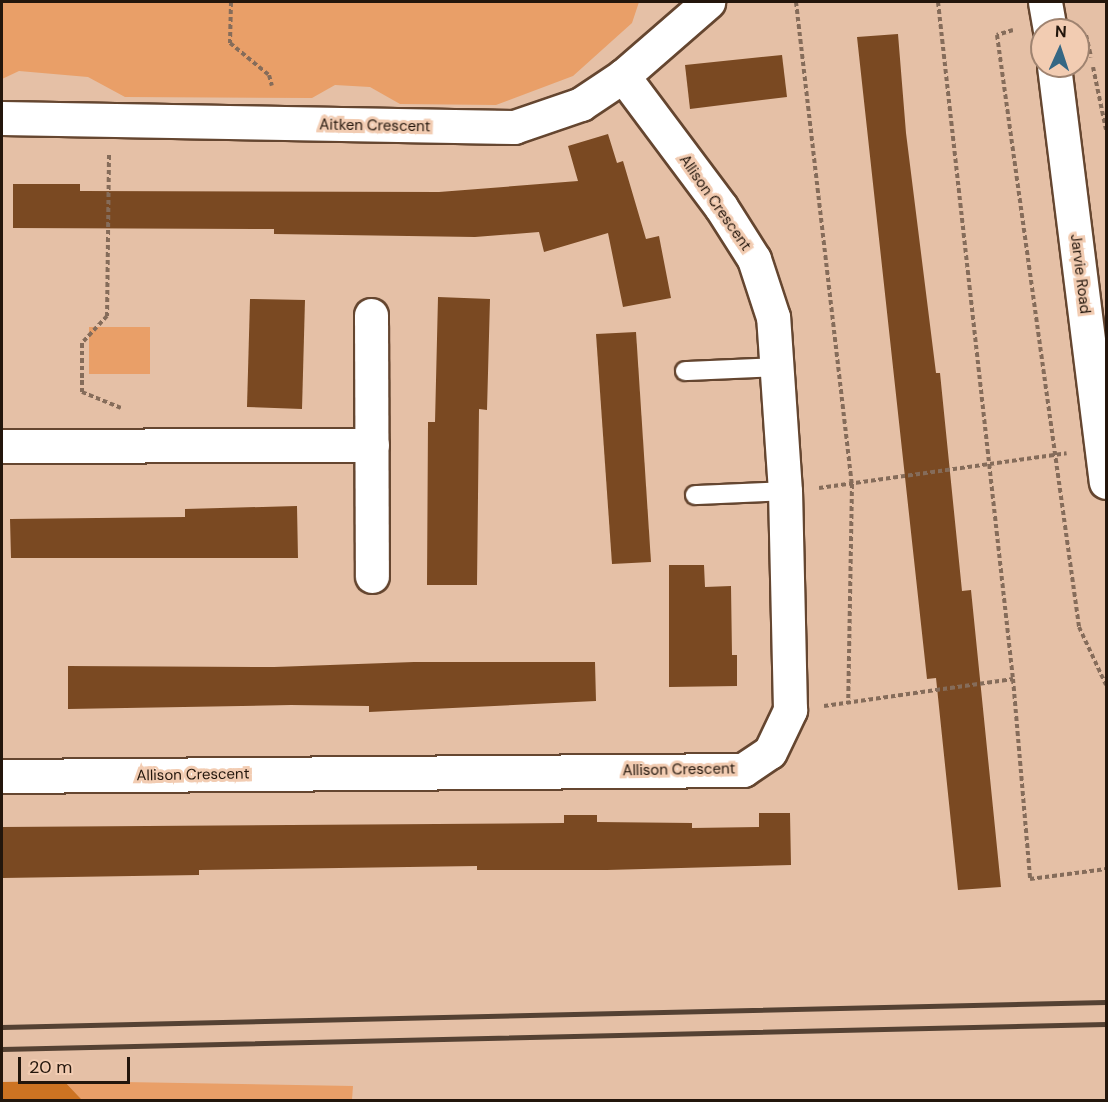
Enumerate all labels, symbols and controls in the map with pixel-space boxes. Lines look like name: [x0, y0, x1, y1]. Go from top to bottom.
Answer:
north arrow: [1030, 18, 1090, 78]
text: N: [1054, 21, 1067, 42]
street label: Aitken Crescent: [319, 116, 431, 136]
street label: Allison Crescent: [675, 152, 755, 254]
street label: Jarvie Road: [1066, 233, 1094, 315]
street label: Allison Crescent: [622, 760, 736, 780]
street label: Allison Crescent: [136, 765, 250, 785]
scale bar: [21, 1045, 134, 1083]
text: 20 m: [29, 1055, 72, 1079]

